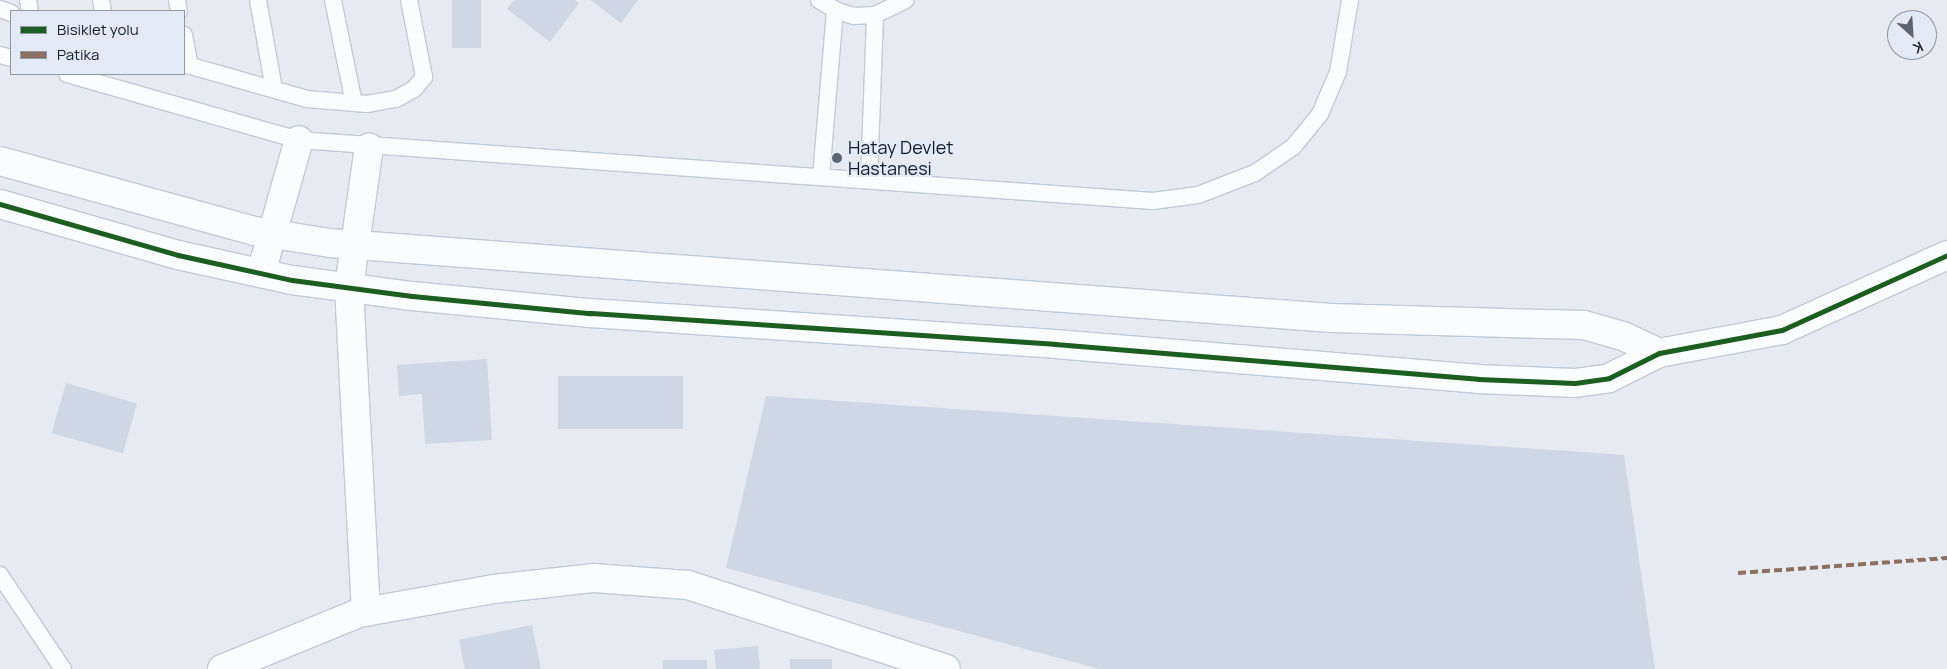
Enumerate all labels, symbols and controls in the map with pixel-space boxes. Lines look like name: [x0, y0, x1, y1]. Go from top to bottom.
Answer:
legend: [10, 10, 185, 75]
north arrow: [1887, 10, 1937, 60]
text: Bisiklet yolu: [57, 19, 139, 40]
text: K: [1910, 38, 1927, 59]
text: Patika: [57, 44, 99, 65]
place label: Hatay Devlet Hastanesi: [848, 137, 953, 180]
marker: Hatay Devlet Hastanesi: [830, 151, 844, 165]

